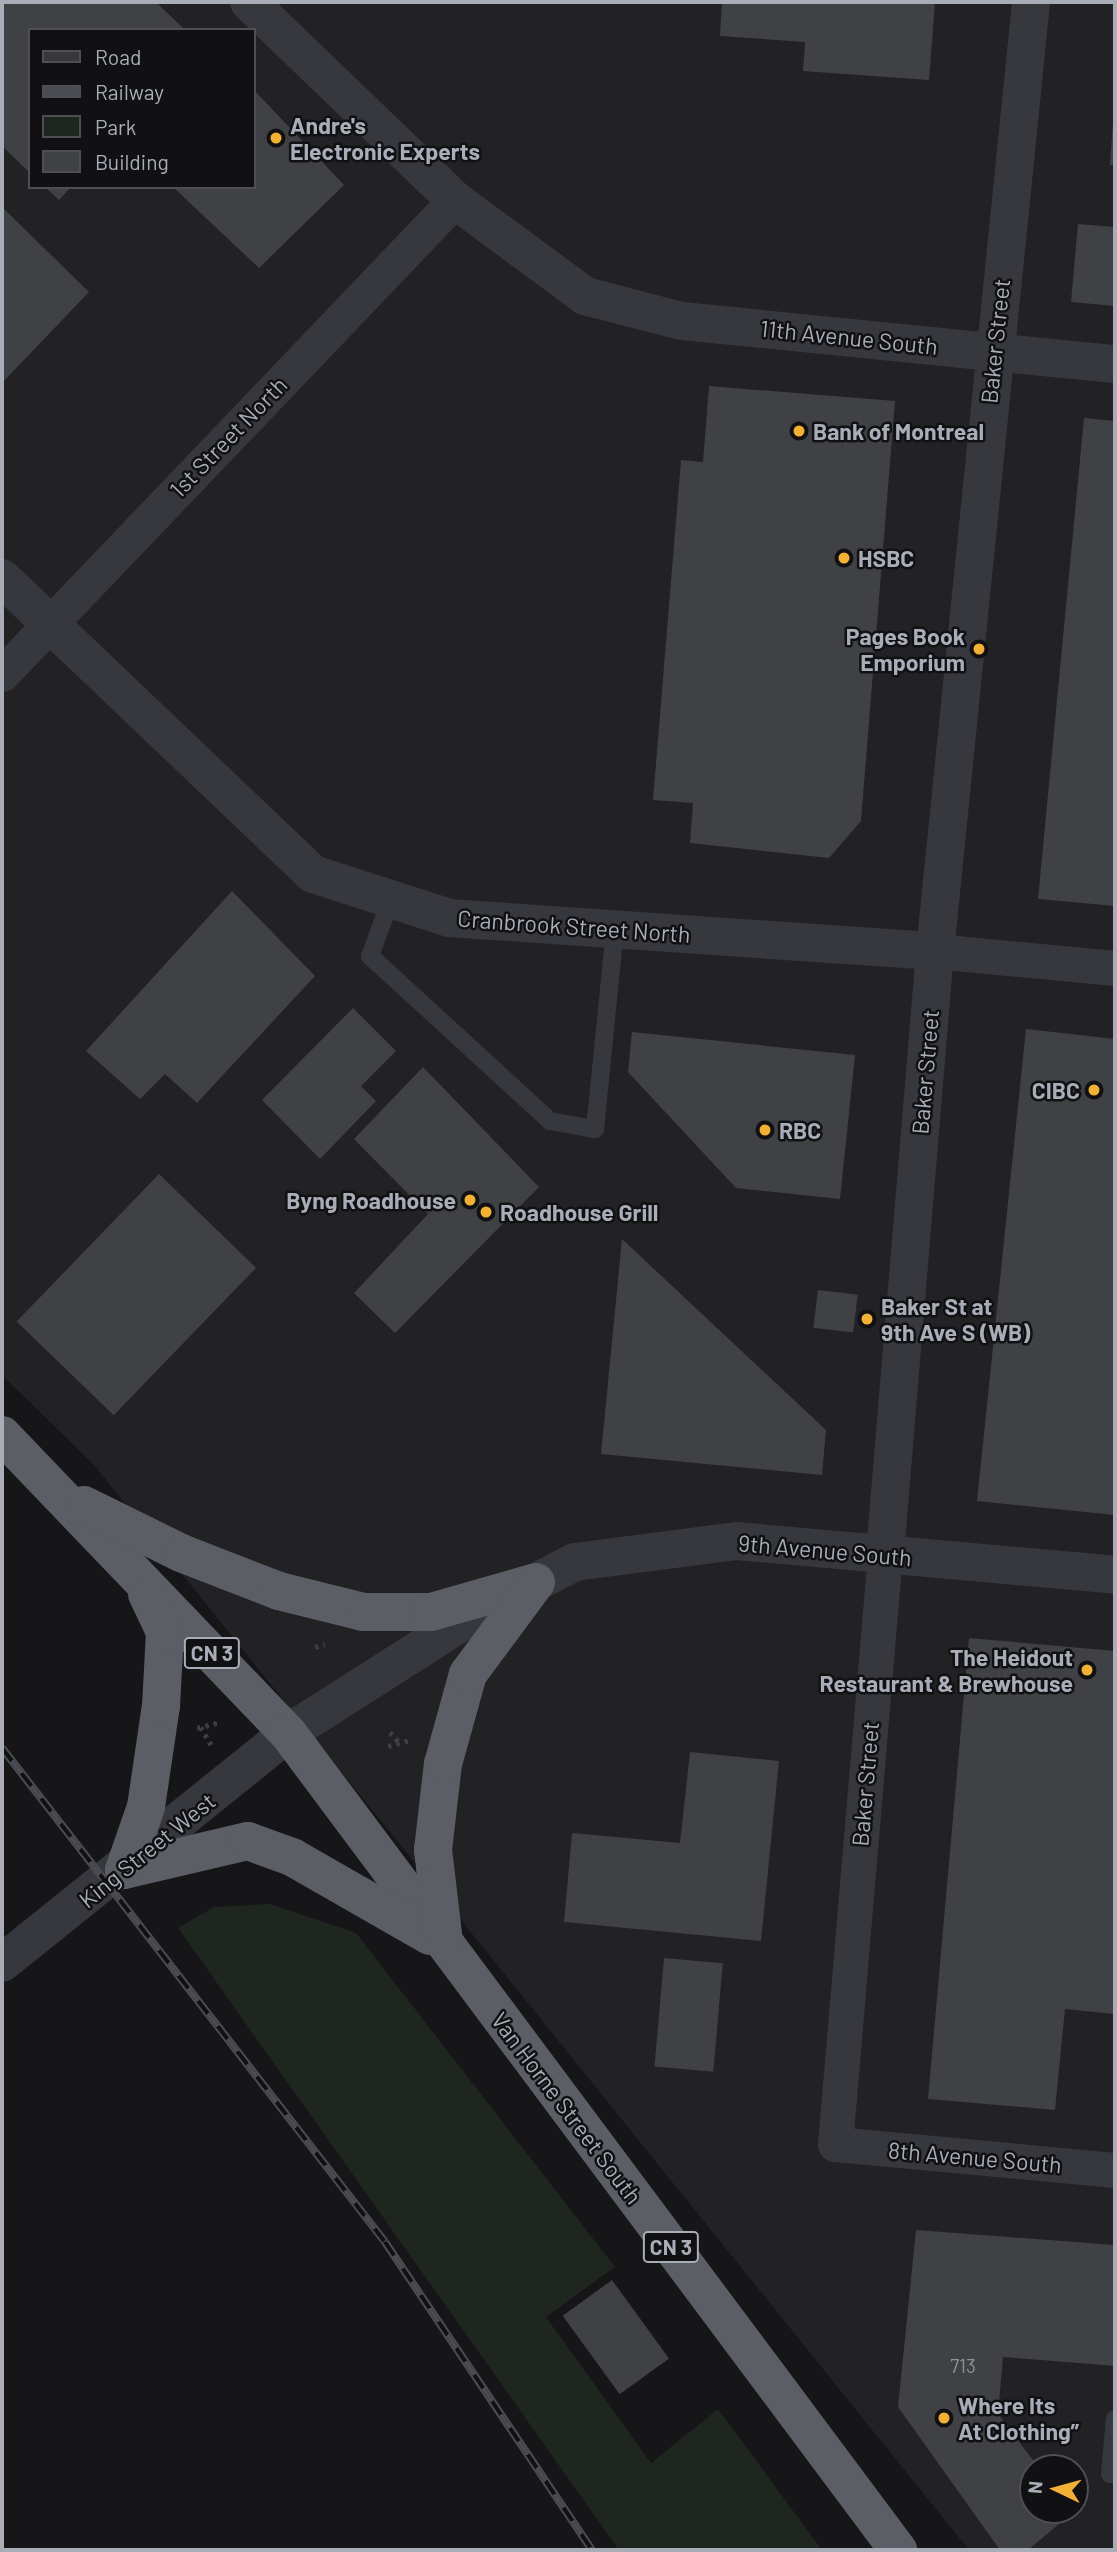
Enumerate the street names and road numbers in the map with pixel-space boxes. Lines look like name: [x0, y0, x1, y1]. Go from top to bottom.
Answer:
street label: Baker Street: [975, 277, 1015, 405]
street label: 11th Avenue South: [759, 314, 939, 360]
street label: 1st Street North: [164, 371, 292, 503]
street label: Cranbrook Street North: [457, 904, 691, 948]
street label: Baker Street: [906, 1008, 944, 1136]
street label: 9th Avenue South: [737, 1529, 913, 1571]
road number: CN 3: [182, 1636, 242, 1670]
street label: Baker Street: [846, 1720, 884, 1848]
street label: King Street West: [73, 1787, 221, 1913]
street label: Van Horne Street South: [486, 2007, 648, 2209]
street label: 8th Avenue South: [887, 2136, 1063, 2178]
road number: CN 3: [641, 2230, 701, 2264]

